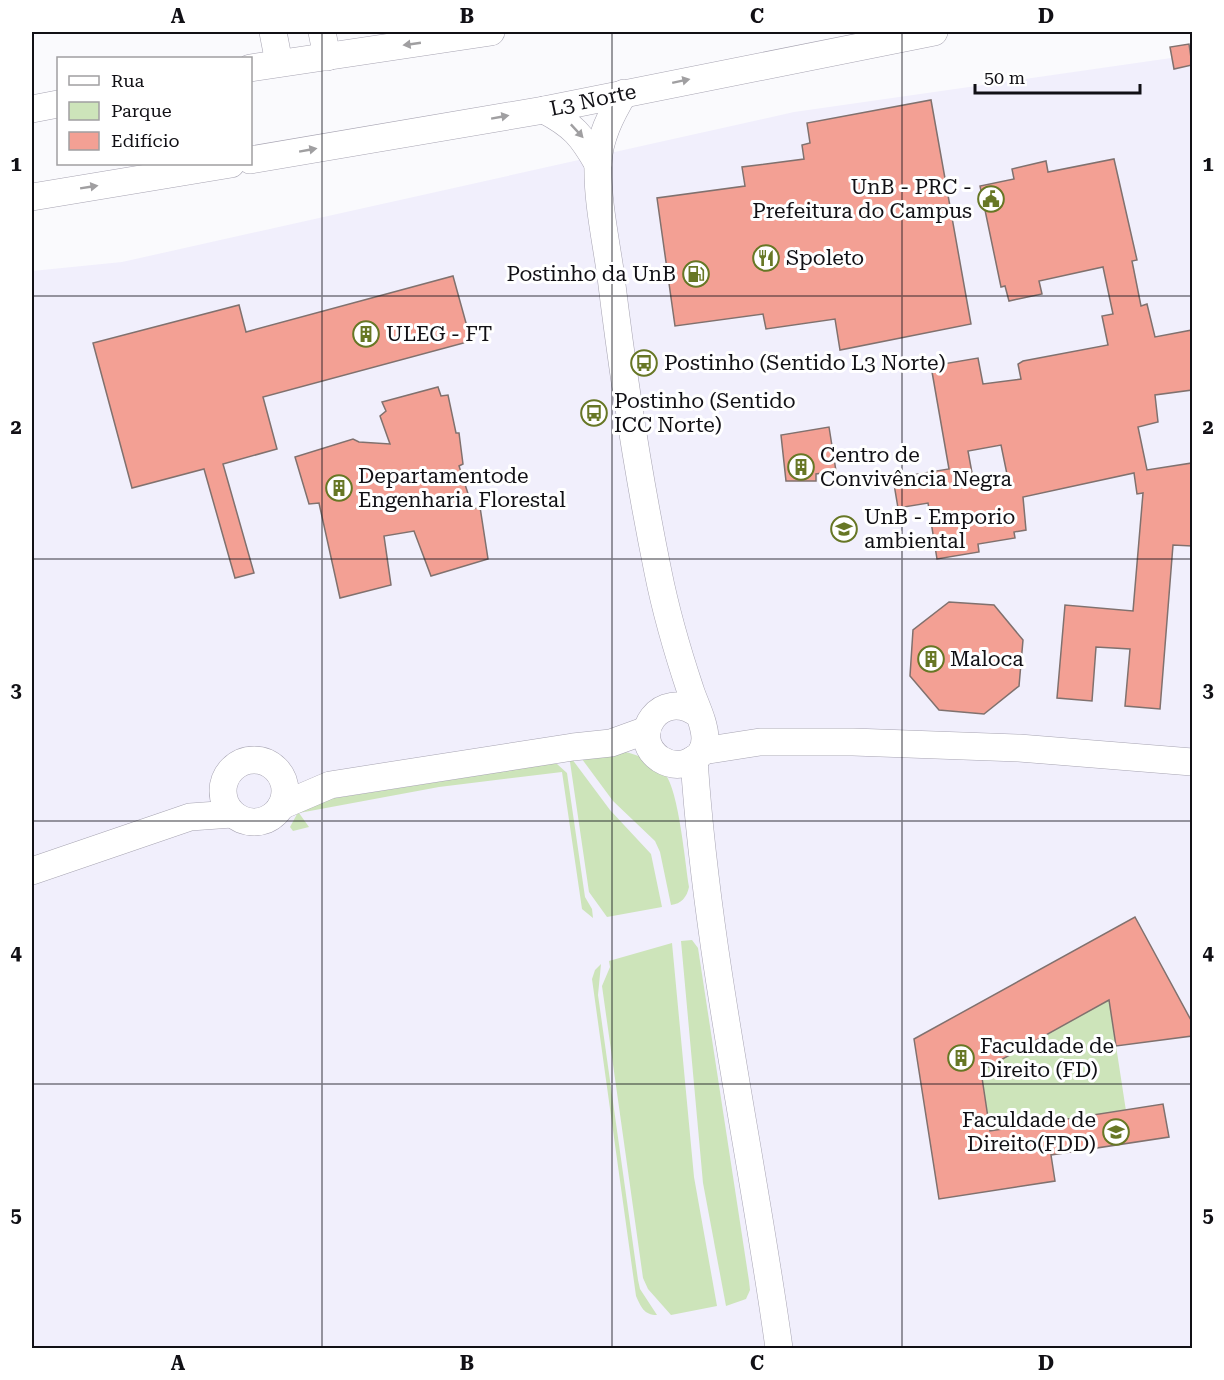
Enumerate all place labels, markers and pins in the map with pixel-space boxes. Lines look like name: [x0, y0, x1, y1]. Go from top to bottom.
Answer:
place label: UnB - PRC - Prefeitura do Campus: [752, 175, 972, 223]
public building icon: UnB - PRC - Prefeitura do Campus: [976, 184, 1006, 214]
restaurant icon: Spoleto: [751, 243, 781, 273]
place label: Spoleto: [786, 246, 864, 270]
fuel station icon: Postinho da UnB: [681, 259, 711, 289]
place label: Postinho da UnB: [506, 262, 676, 286]
building icon: ULEG - FT: [351, 319, 381, 349]
place label: ULEG - FT: [386, 322, 492, 346]
bus stop icon: Postinho (Sentido L3 Norte): [629, 348, 659, 378]
place label: Postinho (Sentido L3 Norte): [664, 351, 946, 375]
place label: Postinho (Sentido ICC Norte): [614, 389, 796, 437]
bus stop icon: Postinho (Sentido ICC Norte): [579, 398, 609, 428]
place label: Centro de Convivência Negra: [820, 443, 1013, 491]
building icon: Centro de Convivência Negra: [786, 452, 816, 482]
place label: Departamentode Engenharia Florestal: [358, 464, 566, 512]
building icon: Departamentode Engenharia Florestal: [324, 473, 354, 503]
place label: UnB - Emporio ambiental: [864, 505, 1015, 553]
school or university icon: UnB - Emporio ambiental: [829, 514, 859, 544]
building icon: Maloca: [916, 644, 946, 674]
place label: Maloca: [950, 647, 1024, 671]
place label: Faculdade de Direito (FD): [980, 1034, 1114, 1082]
building icon: Faculdade de Direito (FD): [946, 1043, 976, 1073]
place label: Faculdade de Direito(FDD): [962, 1108, 1096, 1156]
school or university icon: Faculdade de Direito(FDD): [1101, 1117, 1131, 1147]

